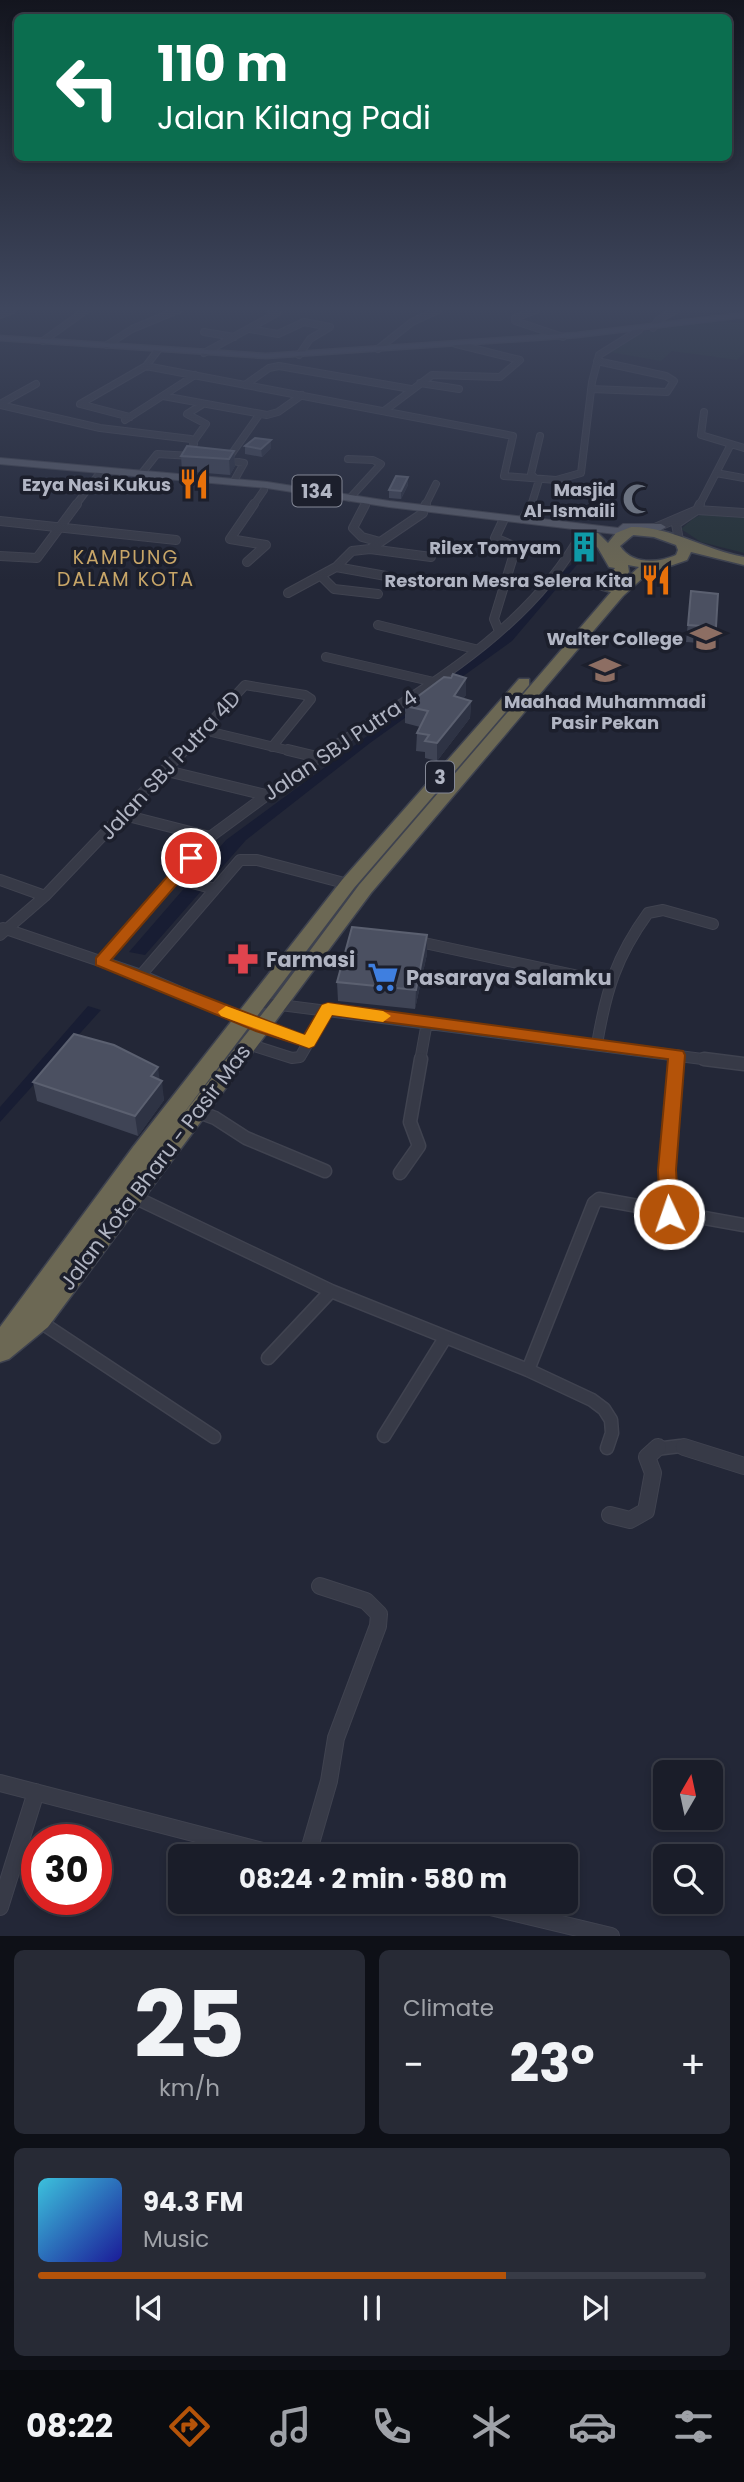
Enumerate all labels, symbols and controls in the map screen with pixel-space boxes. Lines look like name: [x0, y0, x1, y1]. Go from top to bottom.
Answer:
text: 110 m: [157, 30, 288, 98]
icon: left: [42, 42, 133, 133]
text: Jalan Kilang Padi: [157, 95, 431, 140]
restaurant icon: Ezya Nasi Kukus: [177, 467, 211, 501]
place label: Ezya Nasi Kukus: [22, 472, 171, 497]
road number: 134: [292, 476, 342, 506]
place label: Masjid Al-Ismaili: [523, 477, 615, 523]
mosque icon: Masjid Al-Ismaili: [621, 482, 655, 516]
building icon: Rilex Tomyam: [567, 530, 601, 564]
place label: Rilex Tomyam: [429, 535, 561, 560]
district label: KAMPUNG DALAM KOTA: [57, 544, 195, 593]
restaurant icon: Restoran Mesra Selera Kita: [639, 563, 673, 597]
place label: Restoran Mesra Selera Kita: [384, 568, 633, 593]
school or university icon: Walter College: [689, 621, 723, 655]
place label: Walter College: [546, 626, 683, 651]
school or university icon: Maahad Muhammadi Pasir Pekan: [588, 653, 622, 687]
street label: Jalan SBJ Putra 4: [257, 683, 423, 807]
street label: Jalan SBJ Putra 4D: [93, 684, 247, 846]
place label: Maahad Muhammadi Pasir Pekan: [504, 689, 706, 735]
road number: 3: [426, 762, 454, 792]
pin: [161, 828, 221, 888]
icon: arrive: [172, 839, 210, 877]
pharmacy icon: Farmasi: [226, 942, 260, 976]
place label: Farmasi: [266, 945, 355, 974]
supermarket icon: Pasaraya Salamku: [366, 960, 400, 994]
place label: Pasaraya Salamku: [406, 963, 612, 992]
street label: Jalan Kota Bharu - Pasir Mas: [53, 1038, 257, 1296]
position arrow: [632, 1177, 706, 1251]
north arrow: [653, 1760, 723, 1830]
map controls: [653, 1760, 723, 1914]
speed limit sign: 30: [21, 1824, 112, 1915]
button: search: [653, 1844, 723, 1914]
text: 08:24 · 2 min · 580 m: [239, 1861, 507, 1897]
text: 25: [134, 1961, 245, 2089]
text: Climate: [403, 1992, 494, 2024]
text: 23°: [509, 2027, 595, 2100]
text: −: [403, 2038, 424, 2091]
text: +: [680, 2038, 706, 2091]
text: km/h: [159, 2072, 220, 2104]
text: 94.3 FM: [143, 2184, 243, 2220]
text: Music: [143, 2223, 209, 2255]
icon: previous: [130, 2289, 168, 2327]
icon: pause: [353, 2289, 391, 2327]
icon: next: [576, 2289, 614, 2327]
icon: directions: [165, 2402, 214, 2451]
icon: music: [266, 2402, 315, 2451]
icon: phone: [367, 2402, 416, 2451]
icon: climate: [467, 2402, 516, 2451]
icon: car: [568, 2402, 617, 2451]
icon: filters: [669, 2402, 718, 2451]
text: 08:22: [26, 2403, 113, 2448]

